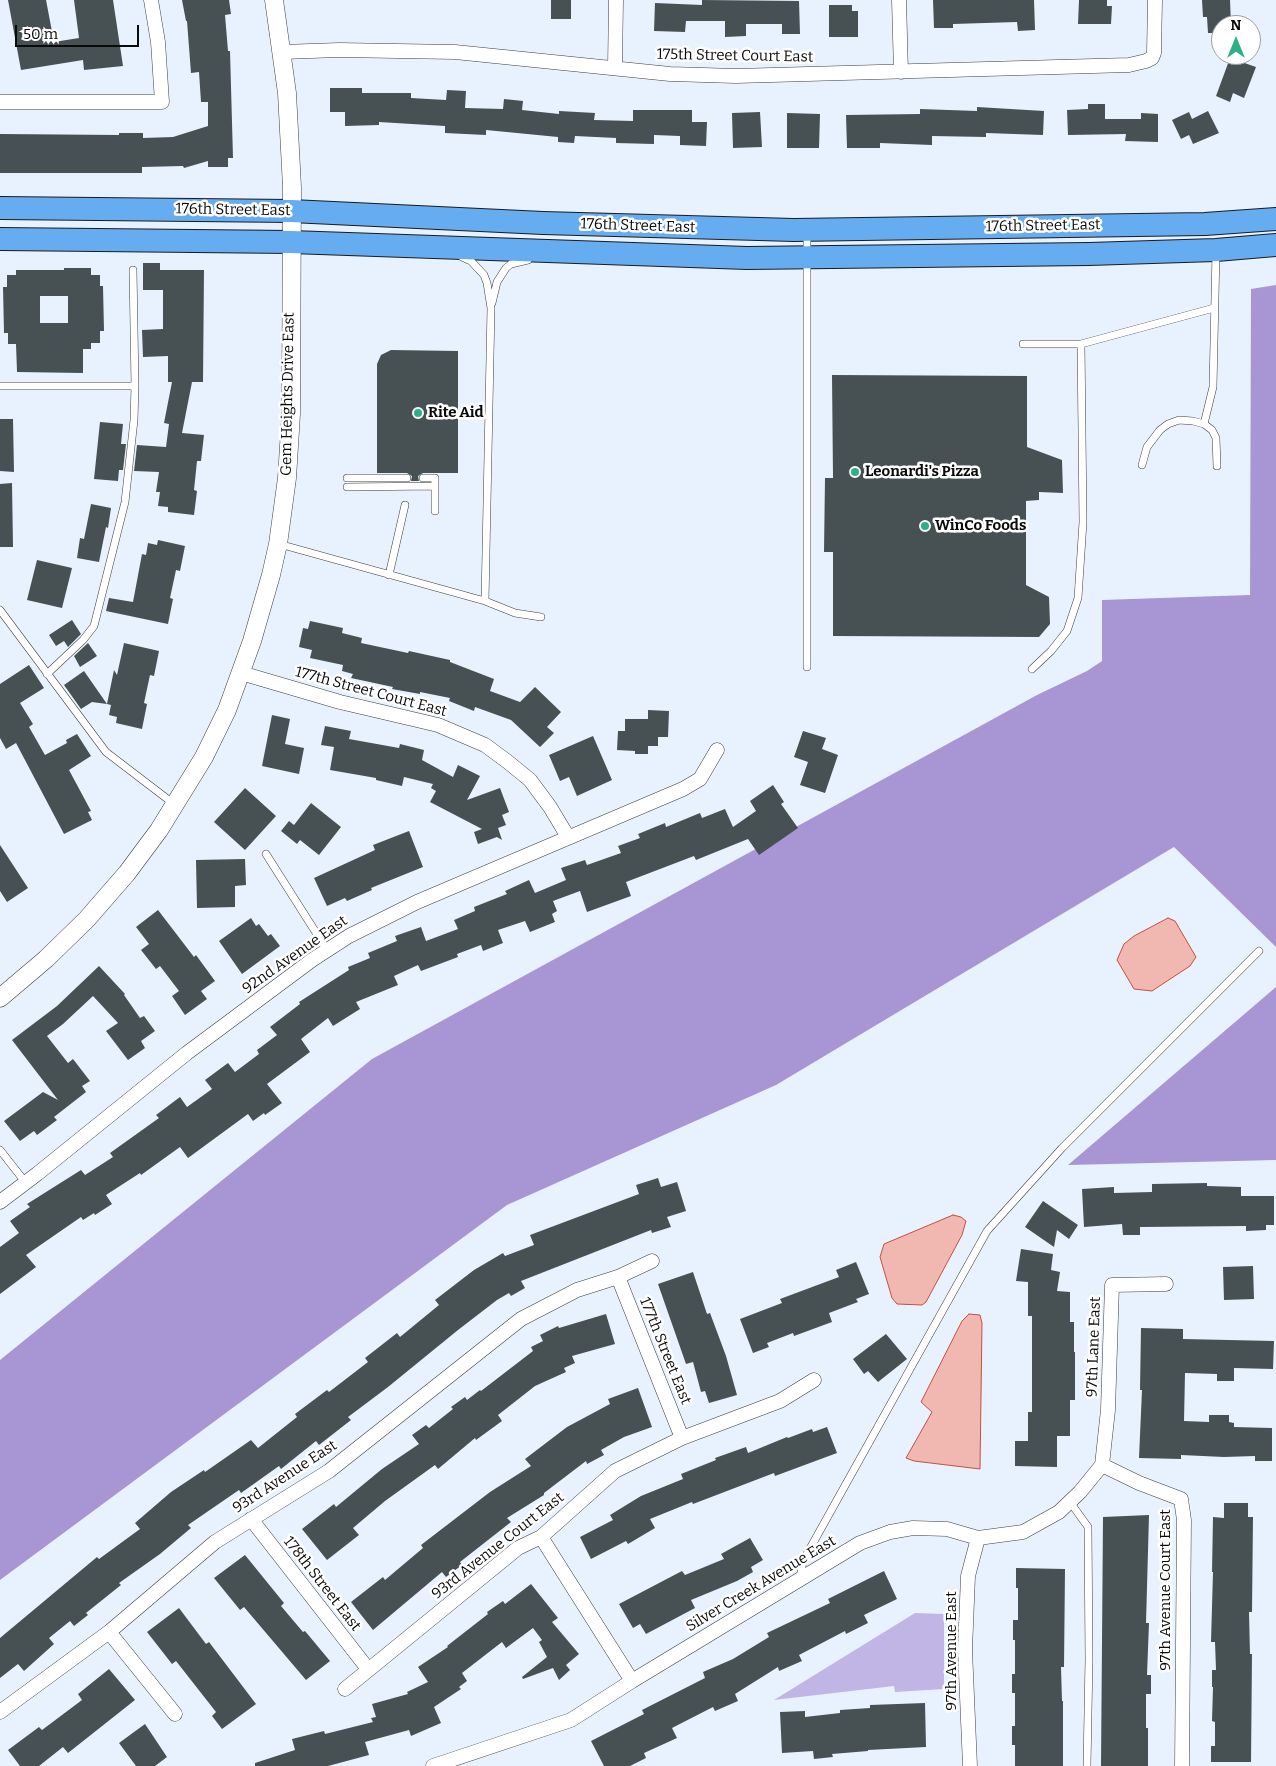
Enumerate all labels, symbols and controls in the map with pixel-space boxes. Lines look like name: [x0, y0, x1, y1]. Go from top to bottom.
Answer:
scale bar: [18, 15, 141, 47]
north arrow: [1211, 15, 1261, 65]
text: N: [1231, 17, 1241, 34]
text: 50 m: [23, 25, 58, 43]
street label: 175th Street Court East: [657, 46, 813, 66]
street label: 176th Street East: [175, 200, 291, 220]
street label: 176th Street East: [580, 215, 696, 237]
street label: 176th Street East: [985, 216, 1101, 236]
street label: Gem Heights Drive East: [278, 312, 298, 476]
place label: Rite Aid: [428, 404, 484, 422]
marker: Rite Aid: [412, 407, 424, 419]
place label: Leonardi's Pizza: [865, 463, 979, 481]
marker: Leonardi's Pizza: [849, 466, 861, 478]
place label: WinCo Foods: [935, 517, 1026, 535]
marker: WinCo Foods: [919, 520, 931, 532]
street label: 177th Street Court East: [293, 663, 449, 721]
street label: 92nd Avenue East: [239, 912, 351, 998]
street label: 177th Street East: [635, 1295, 695, 1407]
street label: 97th Lane East: [1083, 1296, 1105, 1398]
street label: 93rd Avenue East: [230, 1437, 340, 1517]
street label: 93rd Avenue Court East: [428, 1489, 568, 1603]
street label: 97th Avenue Court East: [1157, 1509, 1175, 1671]
street label: Silver Creek Avenue East: [683, 1532, 839, 1636]
street label: 178th Street East: [280, 1533, 364, 1635]
street label: 97th Avenue East: [943, 1591, 961, 1711]

